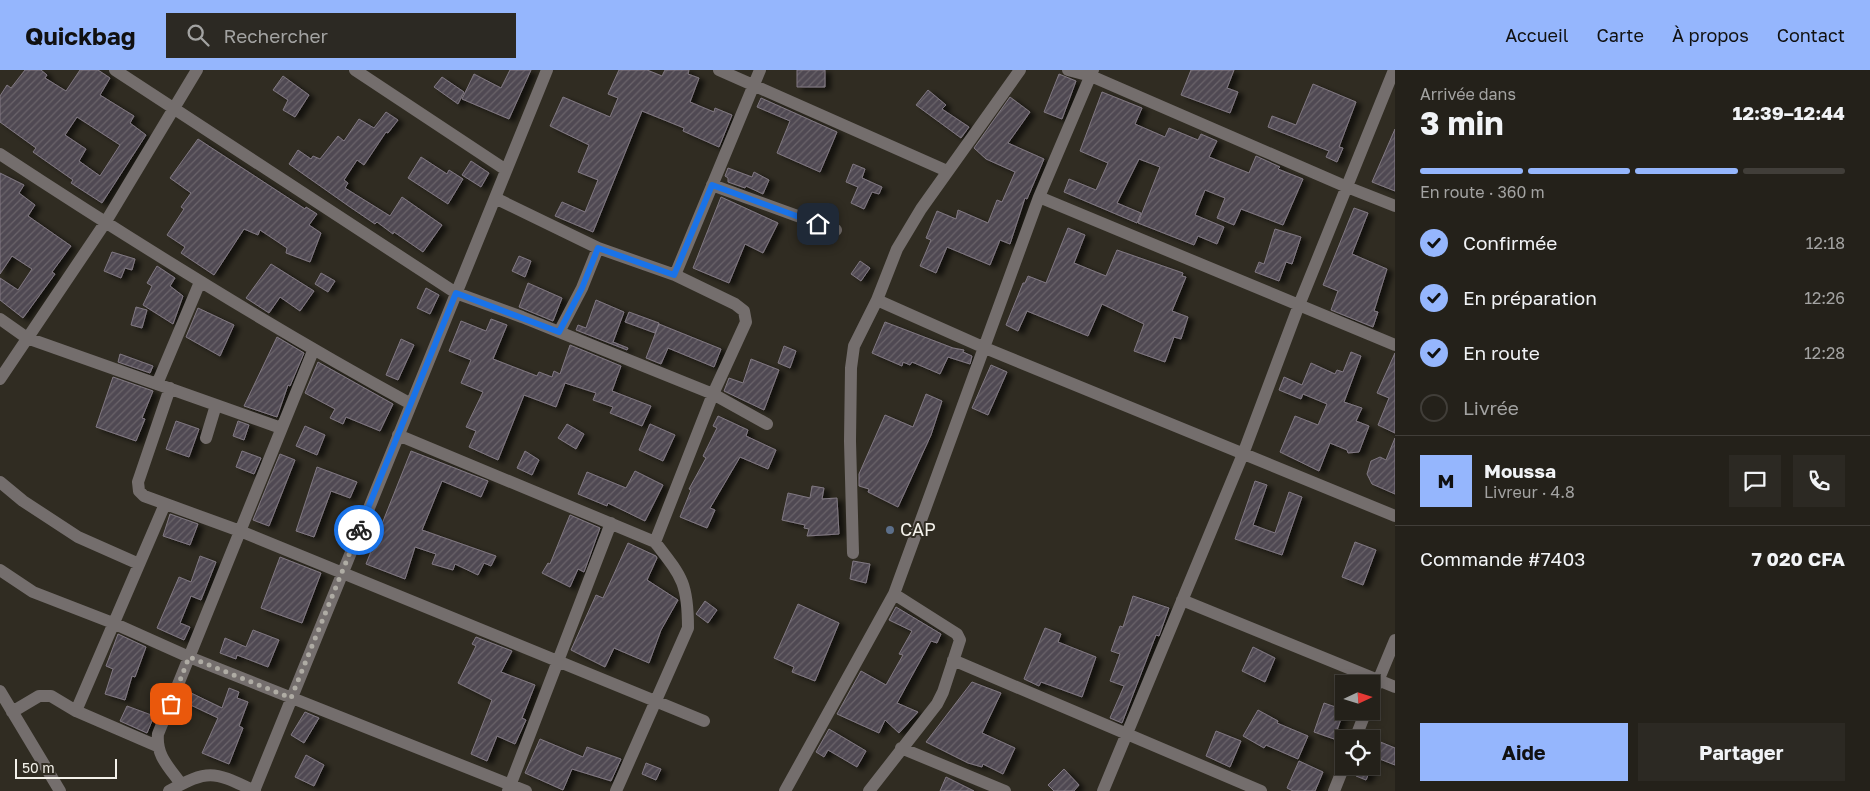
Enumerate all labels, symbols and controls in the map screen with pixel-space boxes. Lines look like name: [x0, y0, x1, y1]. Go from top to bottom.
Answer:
search box: [166, 13, 516, 58]
text: Quickbag: [25, 21, 136, 50]
icon: search: [184, 21, 212, 49]
text: Rechercher: [224, 24, 328, 47]
text: Accueil: [1505, 24, 1569, 46]
text: Carte: [1597, 24, 1644, 46]
text: À propos: [1672, 24, 1749, 46]
text: Contact: [1777, 24, 1845, 46]
text: Arrivée dans: [1420, 84, 1516, 104]
text: 12:39–12:44: [1733, 101, 1845, 124]
text: 3 min: [1420, 104, 1504, 142]
text: En route · 360 m: [1420, 182, 1545, 202]
pin: [797, 203, 839, 245]
icon: home: [804, 210, 832, 238]
icon: check: [1420, 229, 1448, 257]
text: Confirmée: [1463, 231, 1557, 254]
text: 12:18: [1806, 233, 1845, 253]
icon: check: [1420, 284, 1448, 312]
text: En préparation: [1463, 286, 1597, 309]
text: 12:26: [1804, 288, 1845, 308]
icon: check: [1420, 339, 1448, 367]
text: En route: [1463, 341, 1540, 364]
text: 12:28: [1804, 343, 1845, 363]
text: Livrée: [1463, 396, 1519, 419]
button: chat: [1729, 455, 1781, 507]
button: phone: [1793, 455, 1845, 507]
text: Moussa: [1484, 459, 1556, 482]
text: M: [1438, 469, 1454, 492]
text: Livreur · 4.8: [1484, 482, 1575, 502]
courier: [334, 505, 384, 555]
icon: bike: [345, 516, 373, 544]
place label: CAP: [900, 518, 936, 540]
marker: CAP: [884, 524, 896, 536]
text: Commande #7403: [1420, 547, 1585, 570]
text: 7 020 CFA: [1752, 547, 1845, 570]
north arrow: [1335, 675, 1380, 720]
map controls: [1335, 675, 1380, 775]
pin: [150, 683, 192, 725]
icon: bag: [157, 690, 185, 718]
button: Aide: [1420, 723, 1628, 781]
button: Partager: [1638, 723, 1845, 781]
button: locate: [1335, 730, 1380, 775]
scale bar: [15, 756, 118, 779]
text: 50 m: [22, 759, 55, 776]

